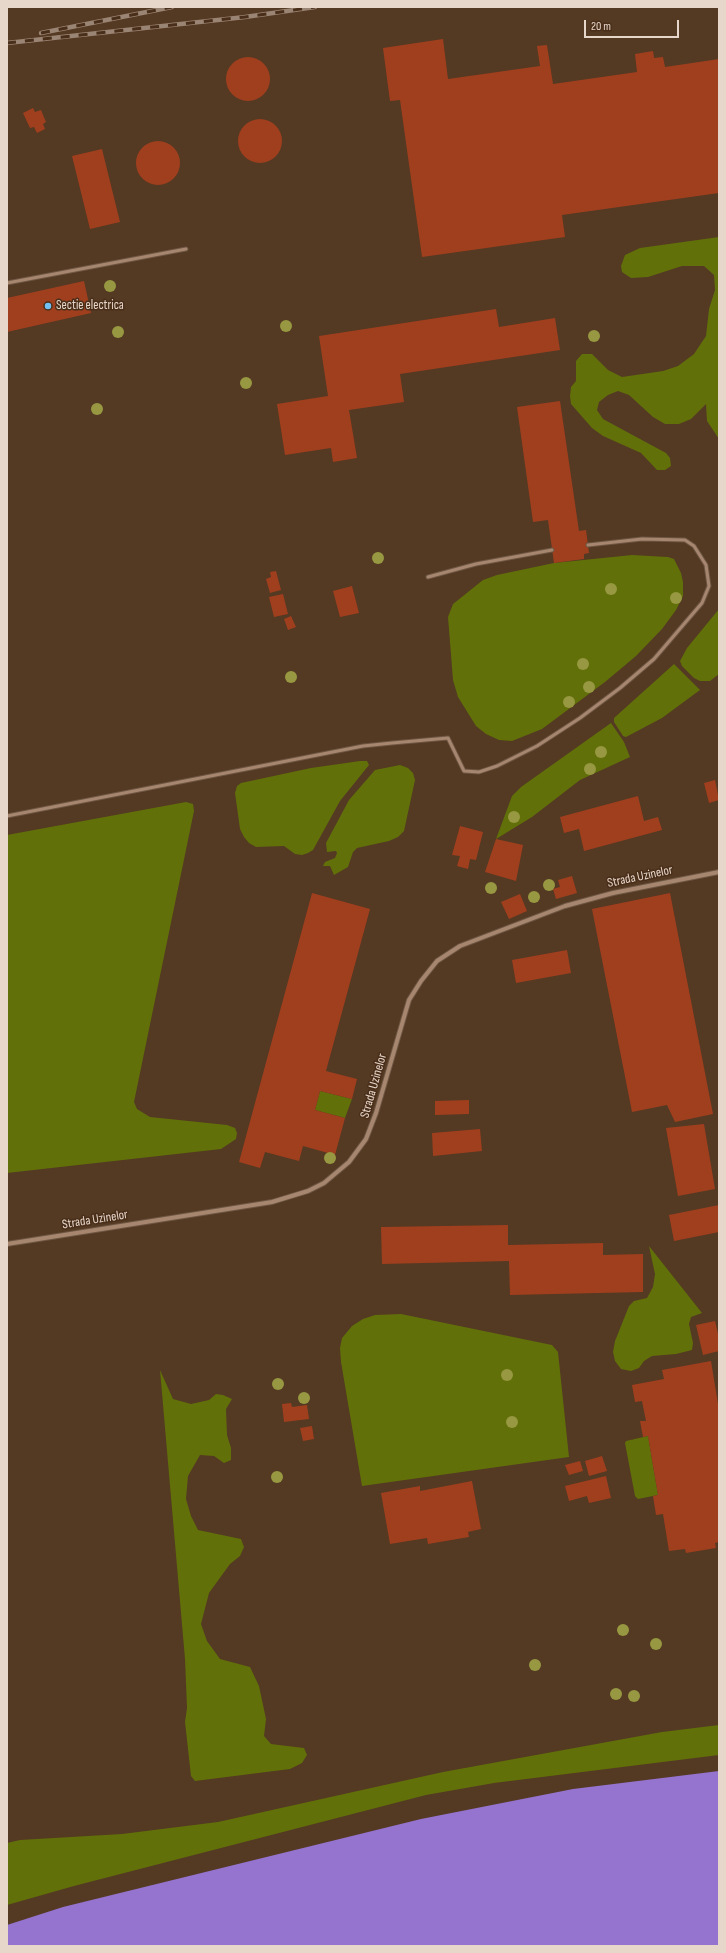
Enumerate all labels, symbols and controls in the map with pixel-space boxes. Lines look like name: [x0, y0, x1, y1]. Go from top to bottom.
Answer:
scale bar: [586, 12, 681, 38]
text: 20 m: [591, 19, 611, 34]
place label: Sectie electrica: [56, 298, 124, 314]
marker: Sectie electrica: [43, 301, 53, 311]
street label: Strada Uzinelor: [606, 862, 674, 892]
street label: Strada Uzinelor: [357, 1052, 391, 1120]
street label: Strada Uzinelor: [61, 1207, 129, 1233]

